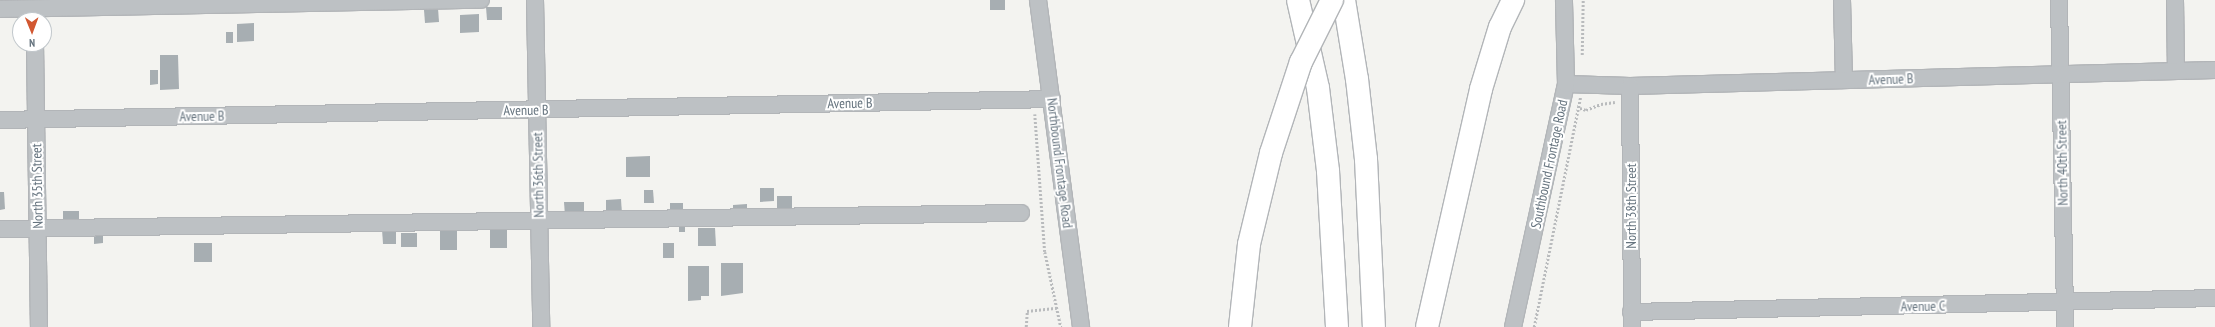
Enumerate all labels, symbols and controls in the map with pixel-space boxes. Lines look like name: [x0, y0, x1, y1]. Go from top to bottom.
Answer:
north arrow: [12, 12, 52, 52]
text: N: [29, 36, 35, 50]
street label: Avenue B: [1868, 70, 1914, 88]
street label: Avenue B: [827, 94, 873, 112]
street label: Northbound Frontage Road: [1044, 97, 1076, 229]
street label: Southbound Frontage Road: [1527, 98, 1571, 230]
street label: Avenue B: [503, 101, 549, 119]
street label: Avenue B: [179, 107, 225, 125]
street label: North 40th Street: [2053, 120, 2071, 206]
street label: North 36th Street: [529, 132, 547, 218]
street label: North 35th Street: [28, 143, 46, 229]
street label: North 38th Street: [1623, 163, 1639, 249]
street label: Avenue C: [1900, 297, 1946, 315]

